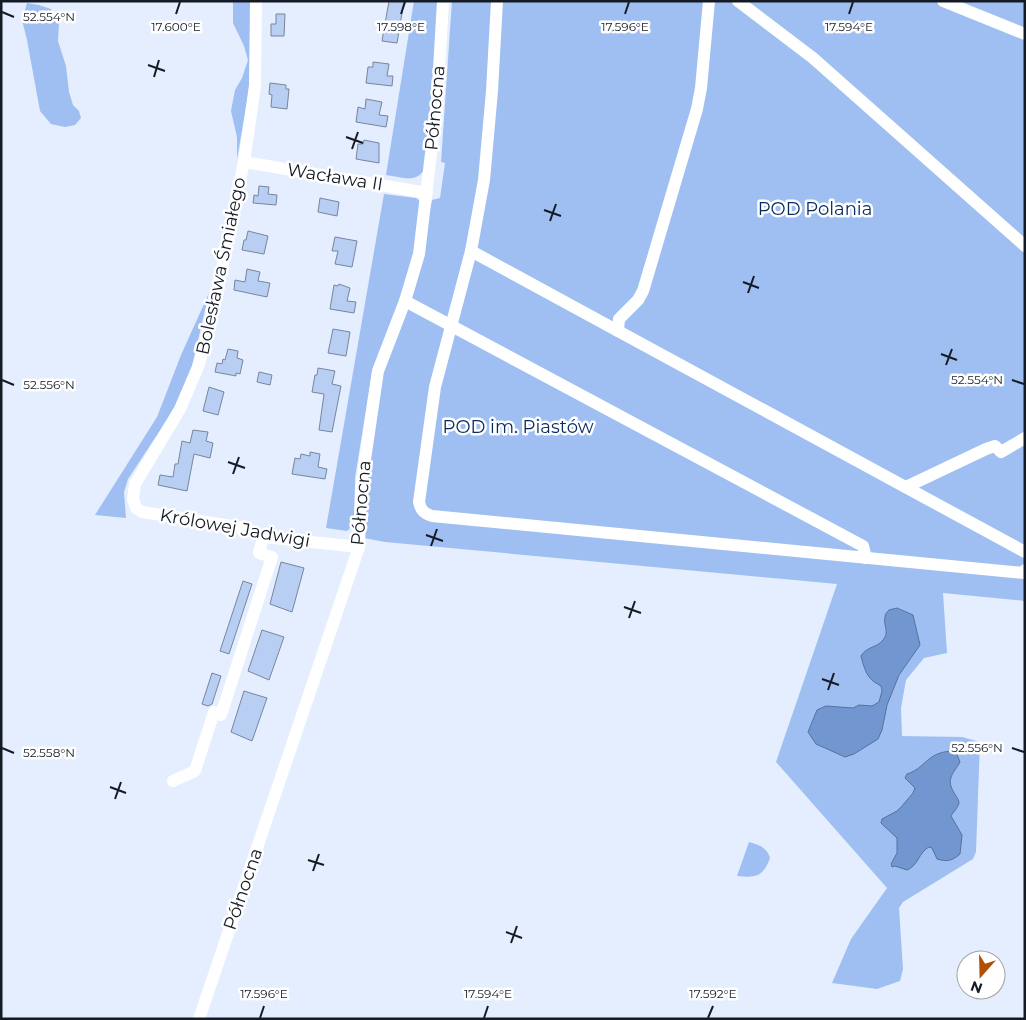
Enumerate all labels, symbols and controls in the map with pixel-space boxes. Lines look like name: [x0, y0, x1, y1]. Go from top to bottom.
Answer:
text: 52.554°N: [23, 9, 75, 24]
text: 17.600°E: [151, 19, 201, 34]
text: 17.598°E: [377, 19, 425, 34]
text: 17.596°E: [601, 19, 649, 34]
text: 17.594°E: [825, 19, 873, 34]
street label: Północna: [420, 65, 450, 151]
street label: Wacława II: [285, 159, 385, 195]
street label: Bolesława Śmiałego: [191, 175, 251, 357]
park label: POD Polania: [758, 198, 872, 220]
text: 52.554°N: [951, 372, 1003, 387]
text: 52.556°N: [23, 377, 75, 392]
park label: POD im. Piastów: [442, 416, 594, 438]
street label: Północna: [346, 460, 376, 546]
street label: Królowej Jadwigi: [158, 504, 312, 552]
text: 52.556°N: [951, 740, 1003, 755]
text: 52.558°N: [23, 745, 75, 760]
street label: Północna: [219, 845, 267, 933]
north arrow: [956, 950, 1006, 1000]
text: N: [968, 977, 985, 998]
text: 17.596°E: [240, 986, 288, 1001]
text: 17.594°E: [464, 986, 512, 1001]
text: 17.592°E: [689, 986, 737, 1001]

